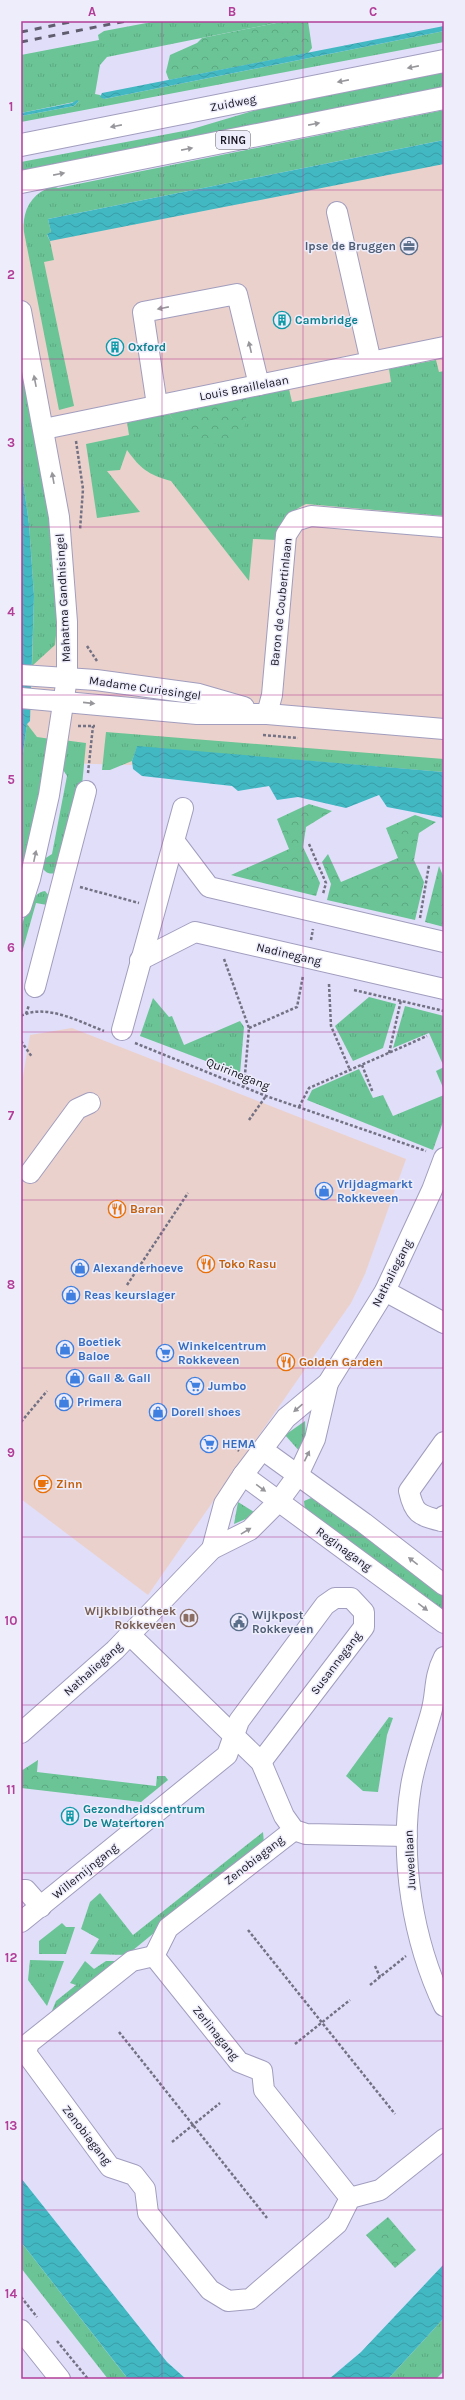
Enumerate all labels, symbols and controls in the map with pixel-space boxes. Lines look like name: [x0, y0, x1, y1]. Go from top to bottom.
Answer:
text: A: [88, 4, 96, 19]
text: B: [228, 4, 236, 19]
text: C: [369, 4, 377, 19]
one-way arrow: [407, 64, 419, 70]
one-way arrow: [337, 78, 349, 84]
street label: Zuidweg: [209, 92, 257, 114]
text: 1: [9, 99, 13, 114]
one-way arrow: [308, 121, 320, 127]
one-way arrow: [110, 123, 122, 129]
road number: RING: [216, 131, 250, 149]
one-way arrow: [181, 146, 193, 152]
one-way arrow: [53, 171, 65, 177]
office icon: Ipse de Bruggen: [399, 236, 419, 256]
place label: Ipse de Bruggen: [305, 239, 396, 253]
text: 2: [7, 267, 15, 282]
one-way arrow: [157, 305, 169, 311]
building icon: Cambridge: [272, 310, 292, 330]
place label: Cambridge: [295, 313, 358, 327]
building icon: Oxford: [105, 337, 125, 357]
place label: Oxford: [128, 340, 166, 354]
one-way arrow: [246, 341, 252, 353]
street label: Louis Braillelaan: [198, 372, 290, 404]
one-way arrow: [32, 375, 38, 387]
text: 3: [7, 435, 15, 450]
one-way arrow: [50, 472, 56, 484]
street label: Mahatma Gandhisingel: [53, 533, 73, 663]
street label: Baron de Coubertinlaan: [267, 537, 295, 667]
text: 4: [7, 604, 15, 619]
street label: Madame Curiesingel: [88, 673, 202, 703]
one-way arrow: [83, 700, 95, 706]
text: 5: [7, 772, 15, 787]
one-way arrow: [33, 850, 39, 862]
text: 6: [7, 940, 15, 955]
street label: Nadinegang: [255, 940, 323, 968]
street label: Quirinegang: [204, 1055, 272, 1093]
text: 7: [8, 1108, 15, 1123]
place label: Vrijdagmarkt Rokkeveen: [337, 1177, 413, 1205]
shop icon: Vrijdagmarkt Rokkeveen: [314, 1181, 334, 1201]
restaurant icon: Baran: [107, 1199, 127, 1219]
place label: Baran: [130, 1202, 164, 1216]
street label: Nathaliegang: [369, 1237, 415, 1309]
restaurant icon: Toko Rasu: [196, 1254, 216, 1274]
place label: Toko Rasu: [219, 1257, 277, 1271]
shop icon: Alexanderhoeve: [70, 1258, 90, 1278]
place label: Alexanderhoeve: [93, 1261, 183, 1275]
text: 8: [7, 1277, 15, 1292]
shop icon: Reas keurslager: [61, 1285, 81, 1305]
place label: Reas keurslager: [84, 1288, 176, 1302]
place label: Boetiek Baloe: [78, 1335, 121, 1363]
shop icon: Boetiek Baloe: [55, 1339, 75, 1359]
place label: Winkelcentrum Rokkeveen: [178, 1339, 266, 1367]
supermarket icon: Winkelcentrum Rokkeveen: [155, 1343, 175, 1363]
restaurant icon: Golden Garden: [276, 1352, 296, 1372]
place label: Golden Garden: [299, 1355, 383, 1369]
shop icon: Gall & Gall: [65, 1368, 85, 1388]
place label: Gall & Gall: [88, 1371, 151, 1385]
supermarket icon: Jumbo: [185, 1376, 205, 1396]
place label: Jumbo: [208, 1379, 247, 1393]
shop icon: Primera: [54, 1392, 74, 1412]
place label: Primera: [77, 1395, 122, 1409]
shop icon: Dorell shoes: [148, 1402, 168, 1422]
one-way arrow: [293, 1404, 304, 1413]
place label: Dorell shoes: [171, 1405, 241, 1419]
supermarket icon: HEMA: [199, 1434, 219, 1454]
place label: HEMA: [222, 1437, 256, 1451]
text: 9: [7, 1445, 15, 1460]
one-way arrow: [304, 1450, 310, 1462]
cafe icon: Zinn: [33, 1474, 53, 1494]
place label: Zinn: [56, 1477, 82, 1491]
one-way arrow: [256, 1484, 267, 1492]
street label: Reginagang: [314, 1524, 375, 1574]
one-way arrow: [240, 1527, 252, 1534]
one-way arrow: [408, 1557, 419, 1565]
one-way arrow: [418, 1603, 429, 1612]
place label: Wijkbibliotheek Rokkeveen: [85, 1604, 176, 1632]
library icon: Wijkbibliotheek Rokkeveen: [179, 1608, 199, 1628]
place label: Wijkpost Rokkeveen: [252, 1608, 314, 1636]
public building icon: Wijkpost Rokkeveen: [229, 1612, 249, 1632]
text: 10: [5, 1613, 17, 1628]
street label: Susannegang: [308, 1628, 364, 1697]
street label: Nathaliegang: [61, 1639, 125, 1699]
text: 11: [6, 1782, 16, 1797]
place label: Gezondheidscentrum De Watertoren: [83, 1802, 205, 1830]
building icon: Gezondheidscentrum De Watertoren: [60, 1806, 80, 1826]
street label: Juweellaan: [401, 1830, 419, 1890]
street label: Zenobiagang: [221, 1832, 287, 1888]
street label: Willemijngang: [49, 1840, 121, 1902]
text: 12: [5, 1950, 17, 1965]
street label: Zerlinagang: [190, 2003, 242, 2063]
street label: Zenobiagang: [59, 2102, 115, 2168]
text: 13: [5, 2118, 17, 2133]
text: 14: [5, 2286, 17, 2301]

